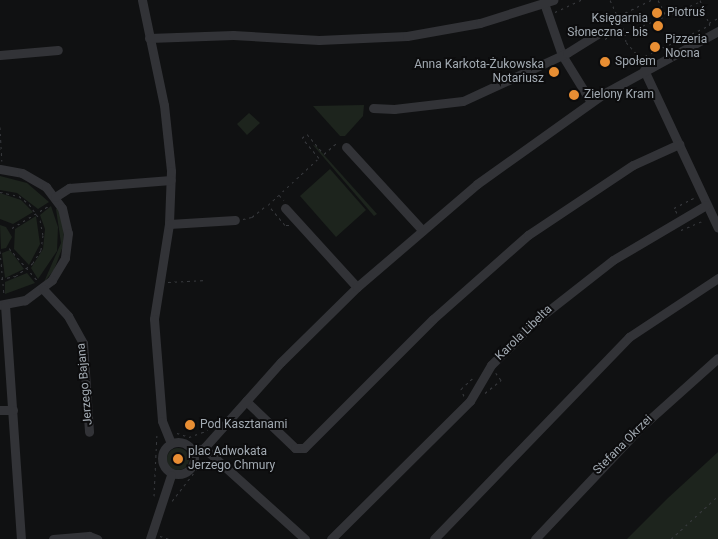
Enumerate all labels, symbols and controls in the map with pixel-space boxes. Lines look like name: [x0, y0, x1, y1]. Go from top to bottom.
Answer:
place label: Piotruś: [667, 6, 705, 20]
marker: Piotruś: [651, 7, 663, 19]
place label: Księgarnia Słoneczna - bis: [567, 12, 648, 40]
marker: Księgarnia Słoneczna - bis: [652, 20, 664, 32]
place label: Pizzeria Nocna: [665, 33, 707, 61]
marker: Pizzeria Nocna: [649, 41, 661, 53]
place label: Społem: [615, 55, 656, 69]
marker: Społem: [599, 56, 611, 68]
place label: Anna Karkota-Żukowska Notariusz: [414, 58, 544, 86]
marker: Anna Karkota-Żukowska Notariusz: [548, 66, 560, 78]
place label: Zielony Kram: [584, 88, 654, 102]
marker: Zielony Kram: [568, 89, 580, 101]
street label: Karola Libelta: [493, 302, 555, 364]
street label: Jerzego Bajana: [74, 342, 96, 426]
street label: Stefana Okrzei: [590, 412, 656, 478]
place label: Pod Kasztanami: [200, 418, 287, 432]
marker: Pod Kasztanami: [184, 419, 196, 431]
place label: plac Adwokata Jerzego Chmury: [188, 445, 275, 473]
marker: plac Adwokata Jerzego Chmury: [172, 453, 184, 465]

